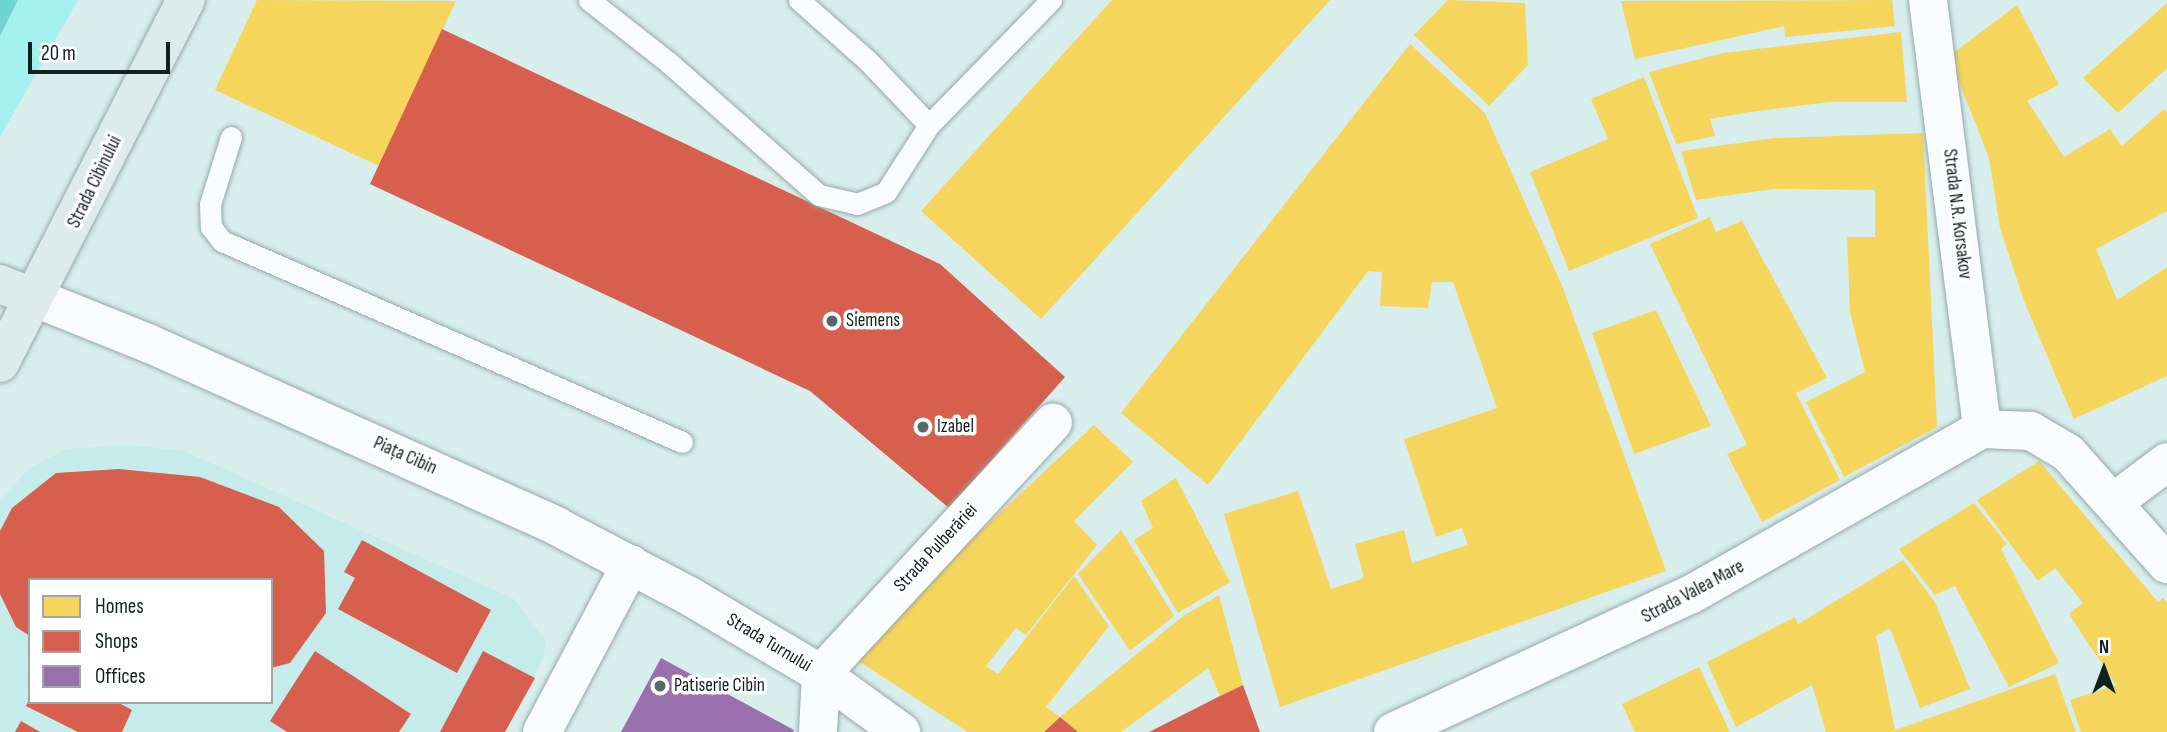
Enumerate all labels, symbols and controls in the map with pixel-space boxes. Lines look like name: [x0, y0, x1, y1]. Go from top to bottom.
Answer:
scale bar: [32, 28, 173, 72]
text: 20 m: [41, 41, 76, 66]
street label: Strada Cibinului: [63, 132, 127, 232]
street label: Strada N.R. Korsakov: [1938, 148, 1976, 280]
place label: Siemens: [846, 310, 900, 332]
marker: Siemens: [824, 313, 840, 329]
place label: Izabel: [937, 416, 974, 438]
marker: Izabel: [915, 419, 931, 435]
street label: Piața Cibin: [370, 432, 440, 480]
street label: Strada Pulberăriei: [889, 499, 983, 597]
street label: Strada Valea Mare: [1638, 555, 1748, 629]
legend: [28, 578, 273, 704]
text: Homes: [95, 594, 144, 619]
street label: Strada Turnului: [722, 609, 816, 677]
text: Shops: [95, 629, 138, 654]
north arrow: [2069, 634, 2139, 704]
text: N: [2099, 636, 2109, 659]
text: Offices: [95, 664, 146, 689]
place label: Patiserie Cibin: [674, 675, 765, 697]
marker: Patiserie Cibin: [652, 678, 668, 694]

